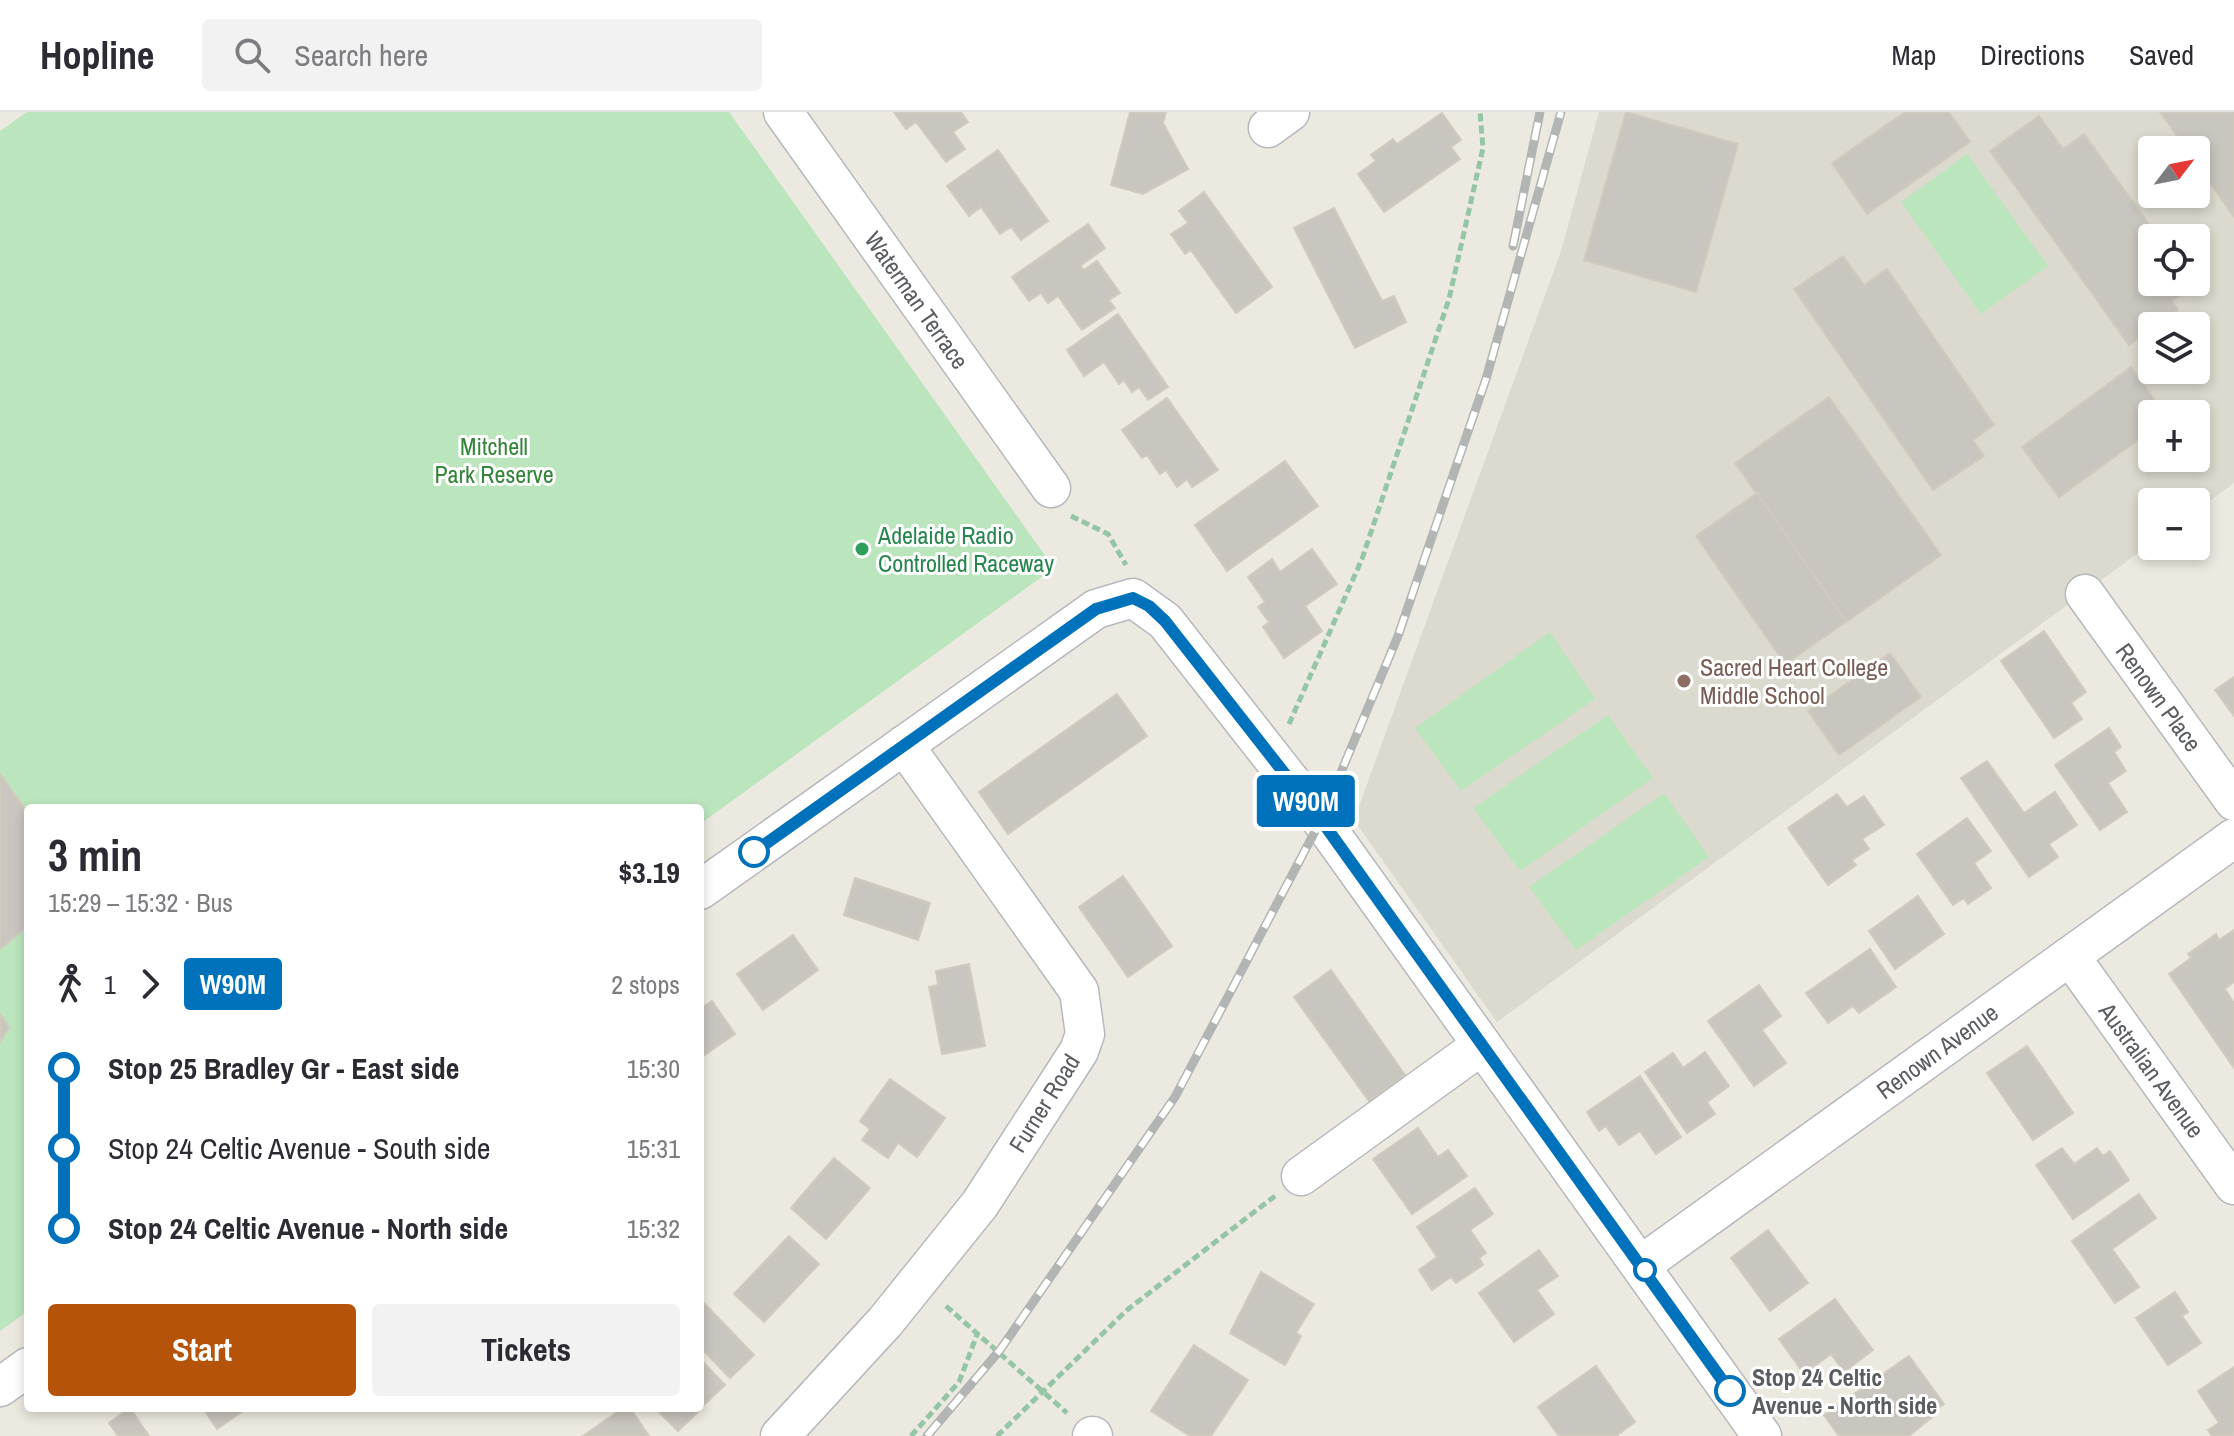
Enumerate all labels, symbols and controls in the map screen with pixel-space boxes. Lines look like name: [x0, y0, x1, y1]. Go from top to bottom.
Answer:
search box: [202, 19, 762, 91]
text: Hopline: [40, 30, 154, 81]
icon: search: [230, 33, 274, 77]
text: Search here: [294, 35, 428, 75]
text: Map: [1892, 36, 1936, 74]
text: Directions: [1980, 36, 2085, 74]
text: Saved: [2129, 36, 2194, 74]
north arrow: [2138, 136, 2210, 208]
map controls: [2138, 136, 2210, 560]
button: locate: [2138, 224, 2210, 296]
street label: Waterman Terrace: [858, 225, 976, 375]
button: layers: [2138, 312, 2210, 384]
button: +: [2138, 400, 2210, 472]
park label: Mitchell Park Reserve: [434, 430, 554, 490]
button: −: [2138, 488, 2210, 560]
place label: Adelaide Radio Controlled Raceway: [877, 519, 1054, 579]
marker: Adelaide Radio Controlled Raceway: [853, 540, 871, 558]
street label: Renown Place: [2109, 636, 2209, 758]
place label: Sacred Heart College Middle School: [1700, 651, 1888, 711]
marker: Sacred Heart College Middle School: [1675, 672, 1693, 690]
line badge: W90M: [1250, 775, 1362, 827]
text: W90M: [1273, 782, 1339, 820]
text: 3 min: [48, 825, 142, 885]
unlabelled marker: [739, 837, 769, 867]
text: $3.19: [618, 852, 680, 892]
text: 15:29 – 15:32 · Bus: [48, 885, 233, 920]
icon: walk: [48, 962, 92, 1006]
icon: forward: [128, 962, 172, 1006]
text: W90M: [200, 965, 266, 1003]
text: 1: [104, 967, 116, 1002]
text: 2 stops: [611, 967, 680, 1002]
street label: Australian Avenue: [2092, 995, 2212, 1144]
street label: Renown Avenue: [1870, 996, 2004, 1106]
text: Stop 25 Bradley Gr - East side: [108, 1048, 459, 1088]
street label: Furner Road: [1001, 1048, 1087, 1158]
text: 15:30: [627, 1051, 680, 1086]
text: Stop 24 Celtic Avenue - South side: [108, 1128, 491, 1168]
text: 15:31: [627, 1131, 680, 1166]
text: Stop 24 Celtic Avenue - North side: [108, 1208, 508, 1248]
text: 15:32: [627, 1211, 680, 1246]
unlabelled marker: [1634, 1259, 1656, 1281]
button: Start: [48, 1304, 356, 1396]
button: Tickets: [372, 1304, 680, 1396]
place label: Stop 24 Celtic Avenue - North side: [1752, 1361, 1937, 1421]
marker: Stop 24 Celtic Avenue - North side: [1715, 1376, 1745, 1406]

